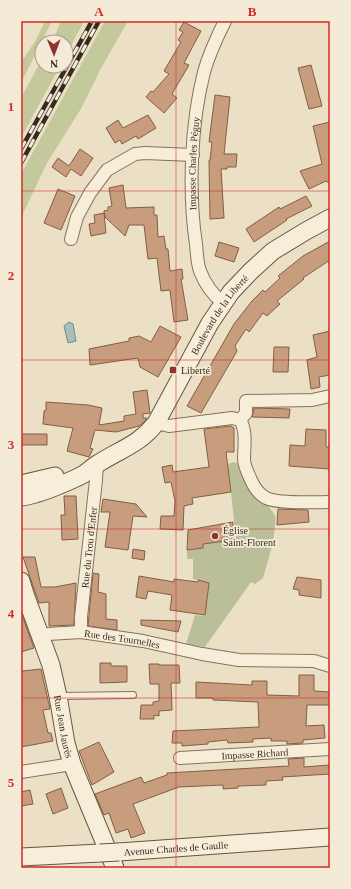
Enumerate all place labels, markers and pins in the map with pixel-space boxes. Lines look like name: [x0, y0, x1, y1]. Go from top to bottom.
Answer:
marker: Liberté: [168, 365, 178, 375]
place label: Liberté: [181, 365, 210, 376]
place label: Église Saint-Florent: [223, 525, 276, 548]
marker: Église Saint-Florent: [210, 531, 220, 541]

